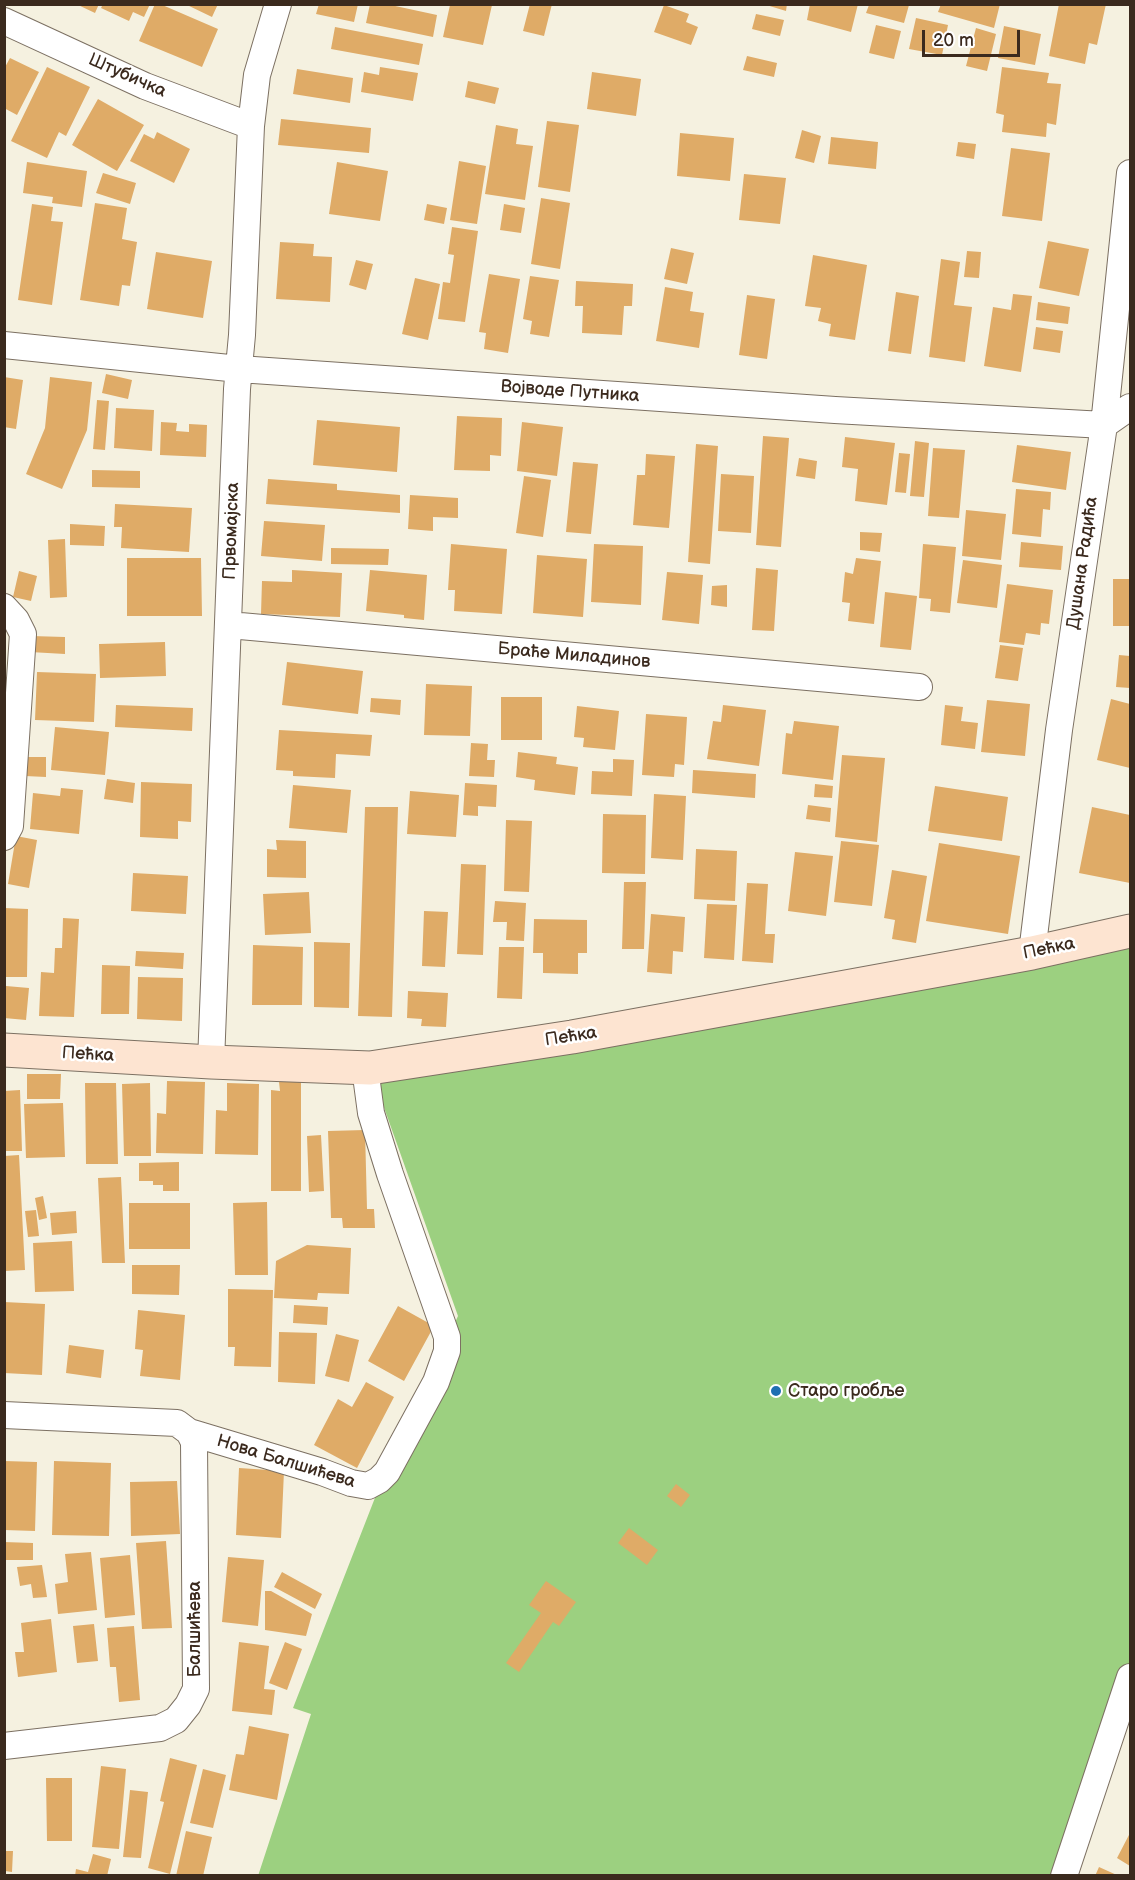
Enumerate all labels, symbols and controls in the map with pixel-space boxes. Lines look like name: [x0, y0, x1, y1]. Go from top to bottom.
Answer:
scale bar: [925, 18, 1022, 56]
text: 20 m: [933, 30, 974, 51]
street label: Штубичка: [85, 49, 169, 103]
street label: Војводе Путника: [500, 376, 640, 408]
street label: Првомајска: [219, 482, 245, 580]
street label: Душана Радића: [1063, 495, 1103, 631]
street label: Браће Миладинов: [497, 639, 651, 673]
street label: Пећка: [1021, 933, 1077, 965]
street label: Пећка: [543, 1022, 599, 1052]
street label: Пећка: [61, 1043, 115, 1067]
place label: Старо гробље: [788, 1380, 904, 1402]
marker: Старо гробље: [769, 1384, 783, 1398]
street label: Нова Балшићева: [214, 1431, 358, 1493]
street label: Балшићева: [184, 1581, 206, 1677]

